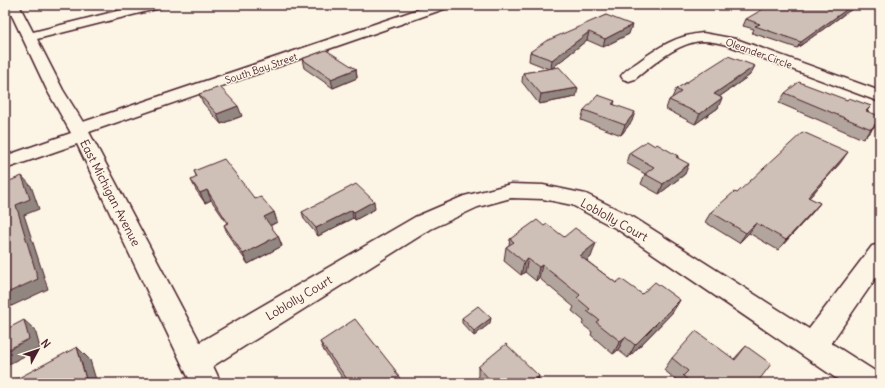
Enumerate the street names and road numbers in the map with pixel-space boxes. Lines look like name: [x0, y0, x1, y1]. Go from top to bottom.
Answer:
street label: Oleander Circle: [724, 35, 794, 72]
street label: South Bay Street: [223, 50, 300, 87]
street label: East Michigan Avenue: [77, 137, 144, 249]
street label: Loblolly Court: [578, 195, 651, 244]
street label: Loblolly Court: [263, 272, 335, 323]

